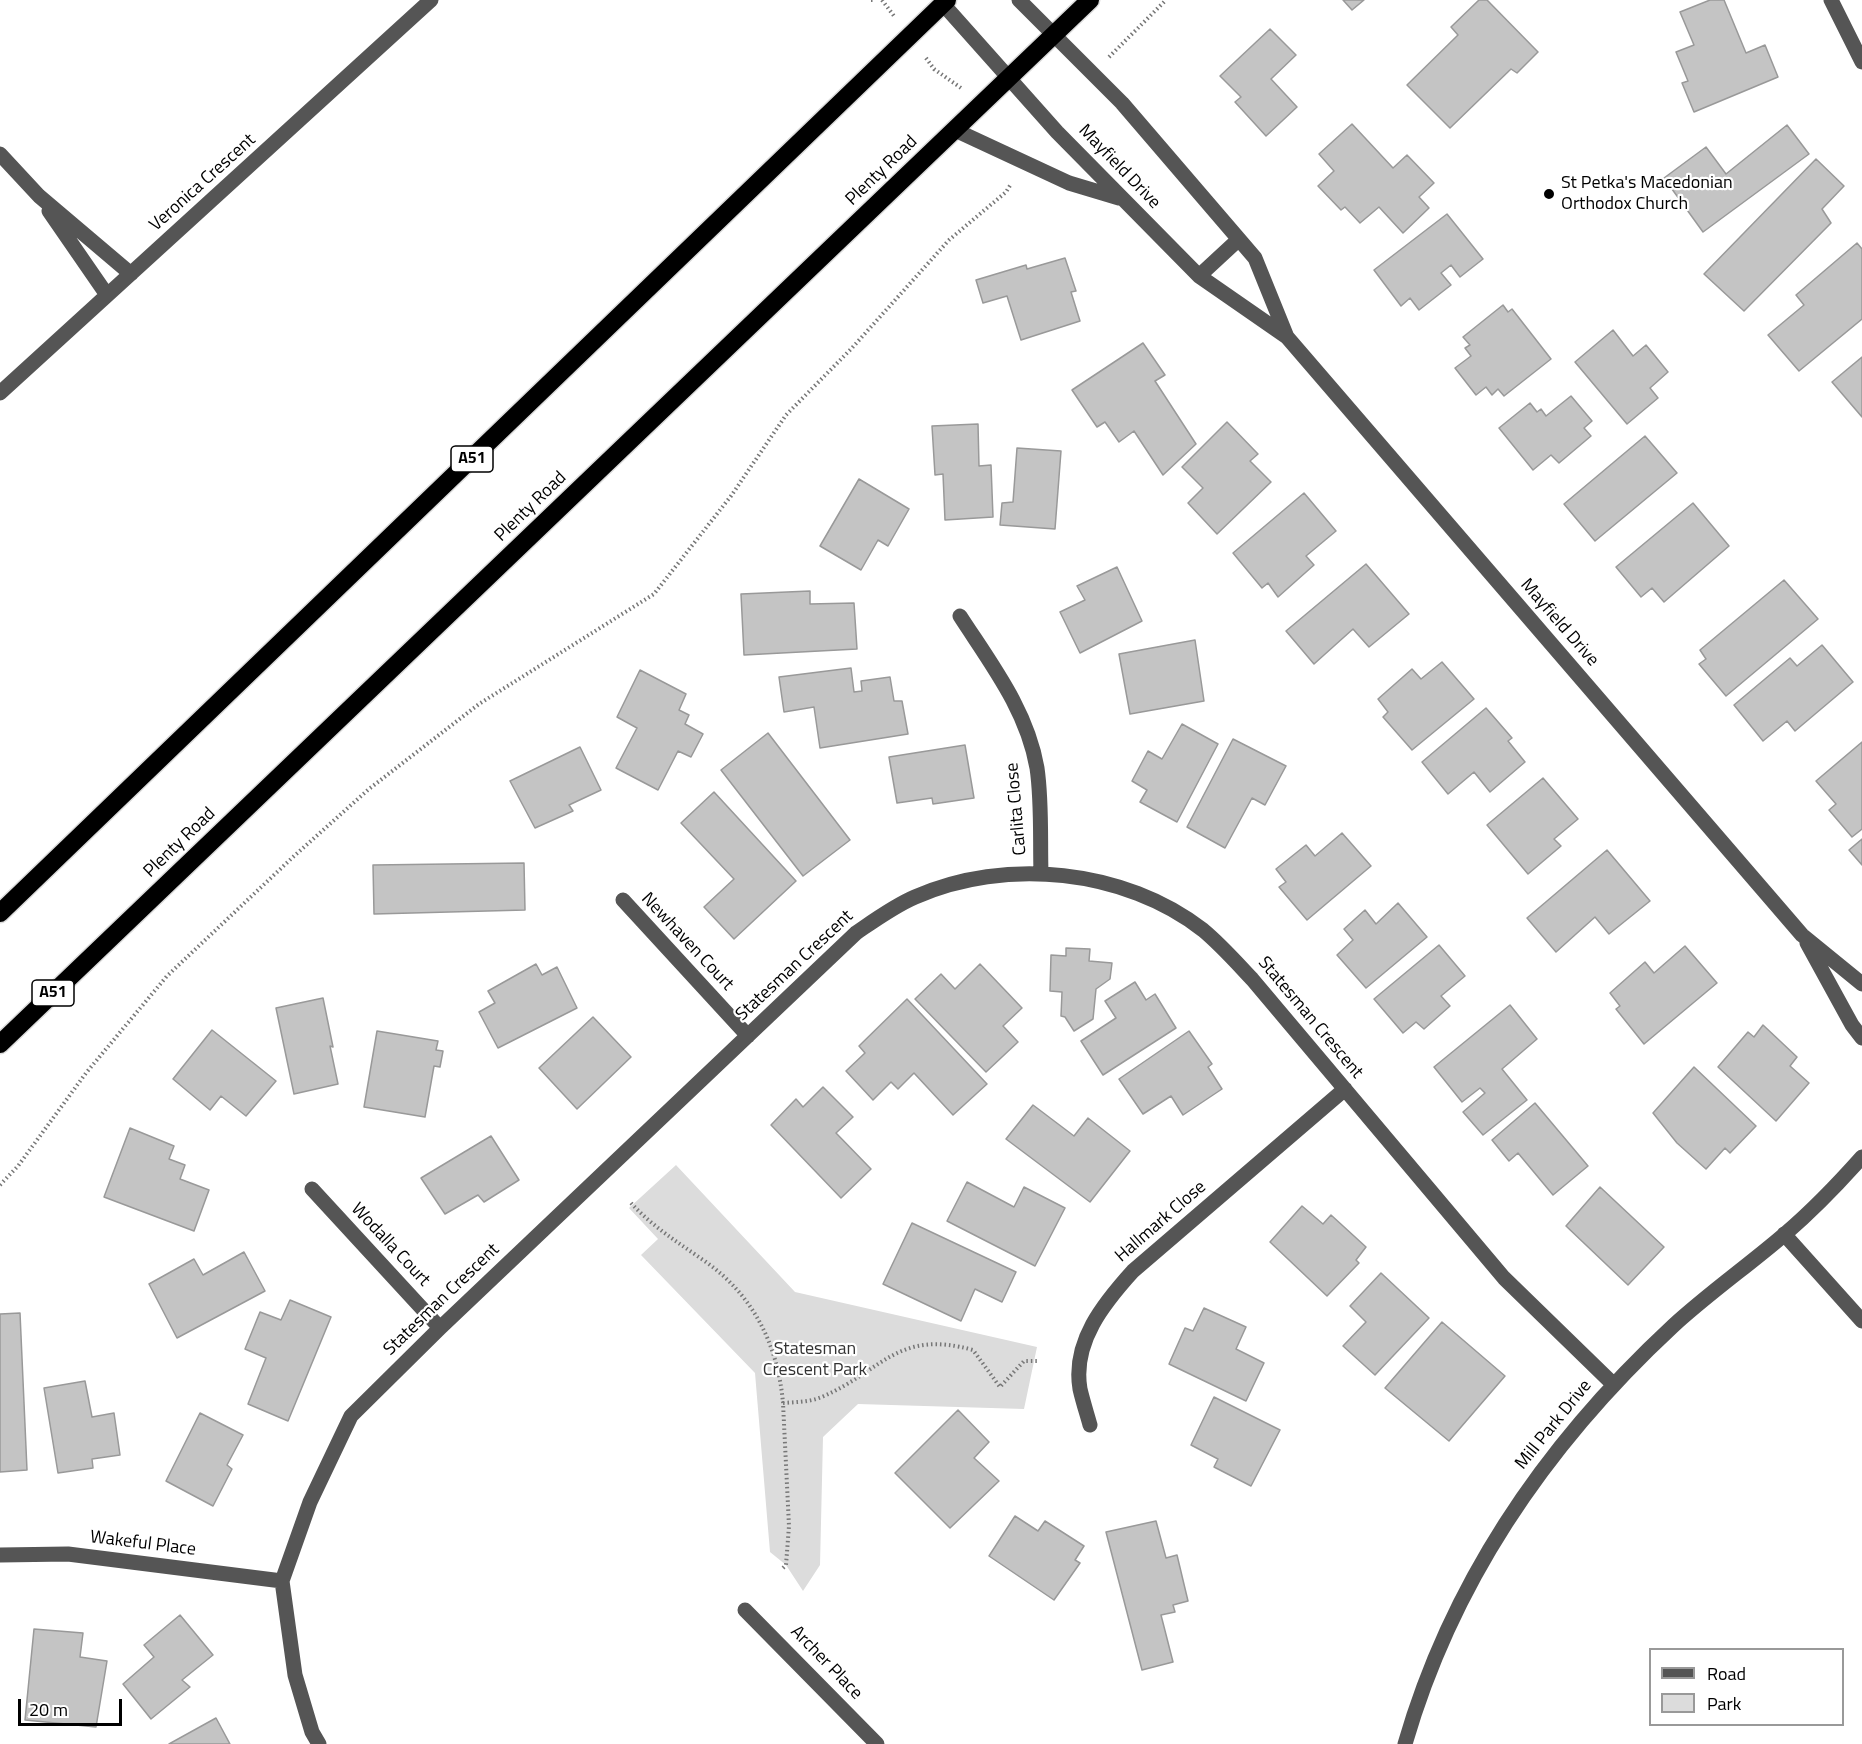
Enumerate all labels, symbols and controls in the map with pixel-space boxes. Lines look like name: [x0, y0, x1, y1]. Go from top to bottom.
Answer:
street label: Mayfield Drive: [1073, 120, 1165, 214]
street label: Veronica Crescent: [146, 130, 260, 236]
street label: Plenty Road: [842, 131, 922, 211]
place label: St Petka's Macedonian Orthodox Church: [1561, 173, 1733, 216]
marker: St Petka's Macedonian Orthodox Church: [1542, 187, 1556, 201]
road number: A51: [451, 446, 493, 472]
street label: Plenty Road: [491, 467, 571, 547]
street label: Mayfield Drive: [1515, 575, 1603, 671]
street label: Carlita Close: [1002, 762, 1032, 856]
street label: Plenty Road: [140, 803, 220, 883]
street label: Newhaven Court: [636, 889, 738, 995]
street label: Statesman Crescent: [732, 906, 858, 1026]
street label: Statesman Crescent: [1253, 953, 1367, 1083]
road number: A51: [32, 980, 74, 1006]
street label: Hallmark Close: [1111, 1177, 1211, 1267]
street label: Wodalla Court: [346, 1199, 434, 1291]
street label: Statesman Crescent: [380, 1239, 504, 1361]
park label: Statesman Crescent Park: [763, 1339, 867, 1382]
street label: Mill Park Drive: [1511, 1376, 1597, 1474]
street label: Wakeful Place: [89, 1527, 197, 1561]
street label: Archer Place: [785, 1622, 867, 1704]
legend: [1649, 1648, 1844, 1726]
text: Road: [1707, 1660, 1746, 1687]
scale bar: [21, 1687, 124, 1725]
text: Park: [1707, 1690, 1741, 1717]
text: 20 m: [29, 1696, 68, 1723]

